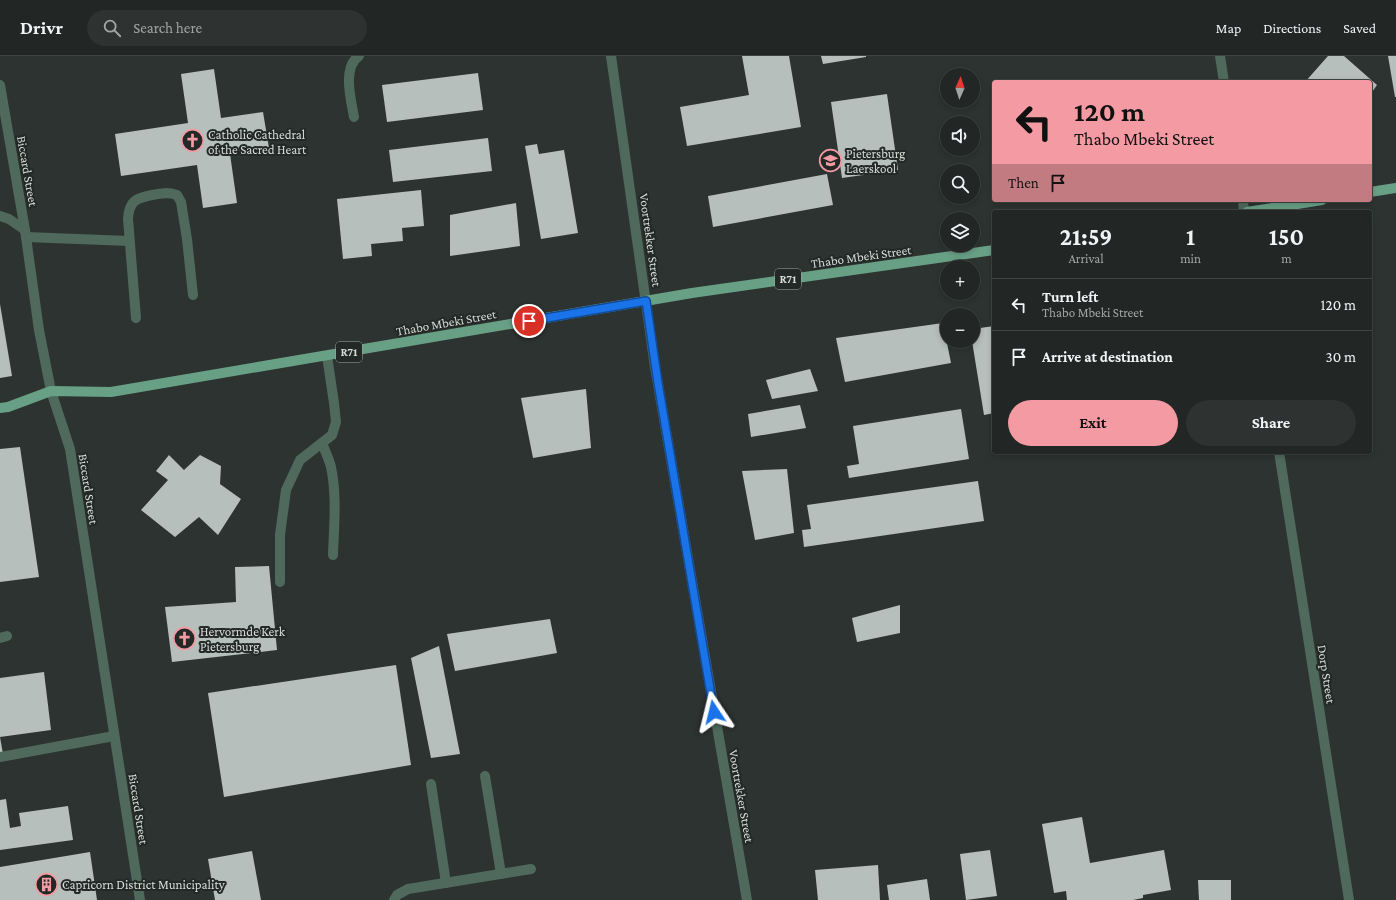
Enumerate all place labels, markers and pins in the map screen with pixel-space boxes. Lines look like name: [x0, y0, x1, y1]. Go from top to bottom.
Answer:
place label: Catholic Cathedral of the Sacred Heart: [208, 127, 307, 157]
church icon: Catholic Cathedral of the Sacred Heart: [179, 128, 205, 154]
place label: Pietersburg Laerskool: [846, 146, 906, 176]
school or university icon: Pietersburg Laerskool: [817, 147, 843, 173]
pin: [512, 304, 546, 338]
place label: Hervormde Kerk Pietersburg: [200, 624, 286, 654]
church icon: Hervormde Kerk Pietersburg: [172, 625, 198, 651]
building icon: Capricorn District Municipality: [34, 871, 60, 897]
place label: Capricorn District Municipality: [62, 877, 226, 892]

